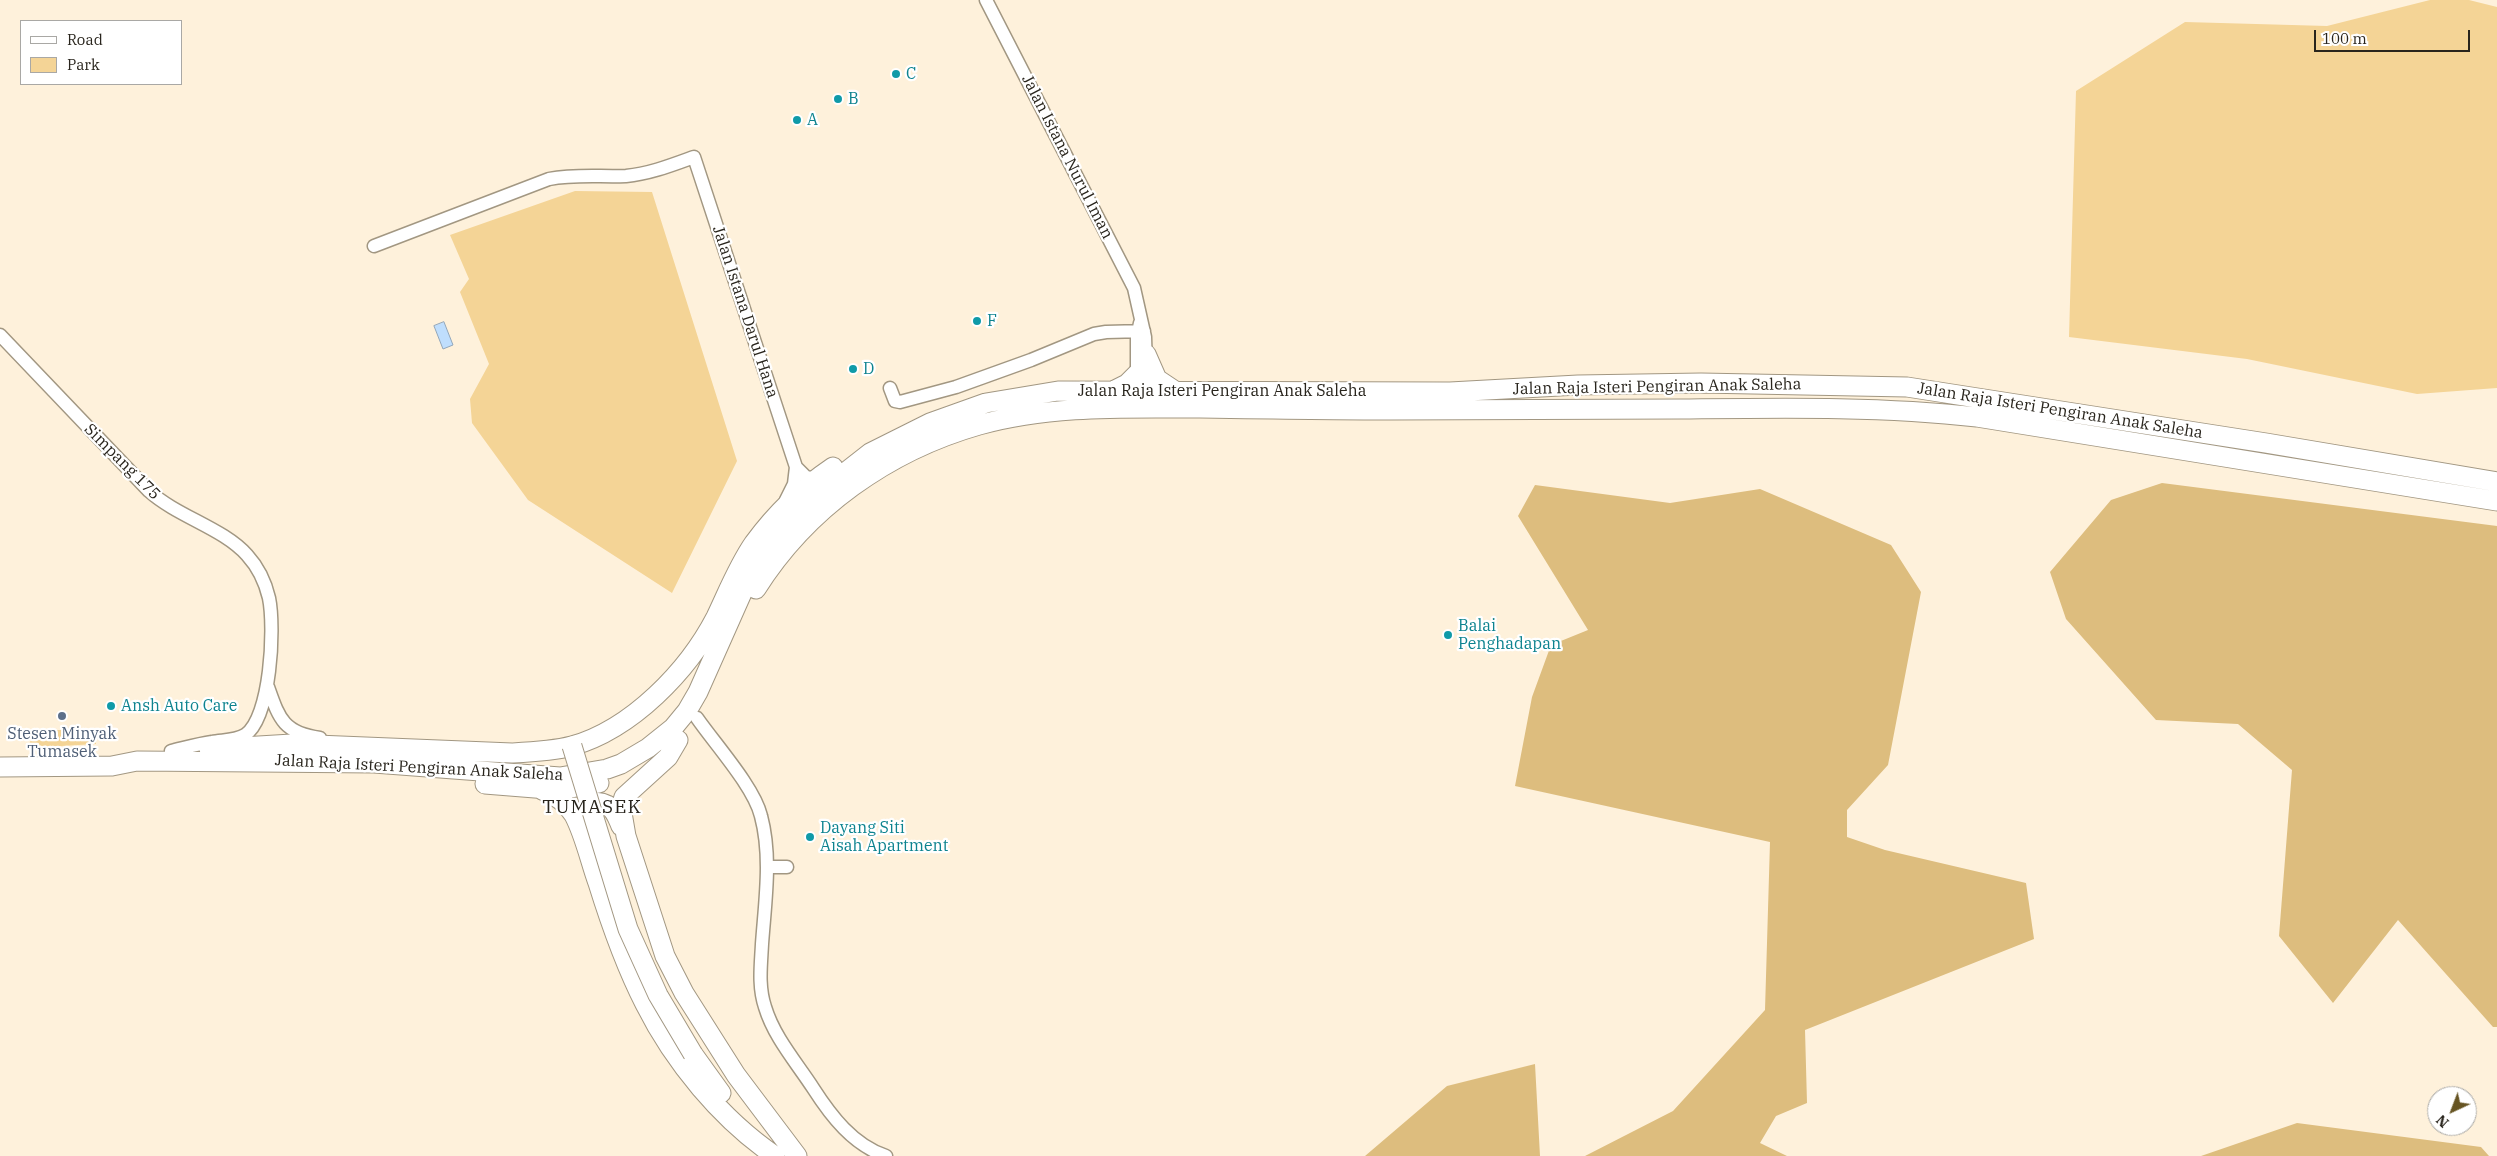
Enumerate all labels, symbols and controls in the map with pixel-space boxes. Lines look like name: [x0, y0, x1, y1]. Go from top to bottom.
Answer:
legend: [20, 20, 182, 85]
scale bar: [2317, 20, 2473, 52]
text: 100 m: [2322, 29, 2367, 48]
text: Road: [67, 30, 103, 49]
text: Park: [67, 55, 100, 74]
place label: C: [906, 64, 916, 84]
marker: C: [890, 68, 902, 80]
street label: Jalan Istana Nurul Iman: [1017, 72, 1117, 242]
place label: B: [848, 89, 859, 109]
marker: B: [832, 93, 844, 105]
place label: A: [807, 110, 818, 130]
marker: A: [791, 114, 803, 126]
street label: Jalan Istana Darul Hana: [708, 223, 782, 401]
place label: F: [987, 311, 997, 331]
marker: F: [971, 315, 983, 327]
place label: D: [863, 359, 874, 379]
marker: D: [847, 363, 859, 375]
street label: Jalan Raja Isteri Pengiran Anak Saleha: [1512, 375, 1802, 399]
street label: Jalan Raja Isteri Pengiran Anak Saleha: [1916, 379, 2204, 443]
street label: Jalan Raja Isteri Pengiran Anak Saleha: [1078, 381, 1366, 401]
street label: Simpang 175: [80, 420, 164, 504]
place label: Balai Penghadapan: [1458, 616, 1561, 654]
marker: Balai Penghadapan: [1442, 629, 1454, 641]
place label: Ansh Auto Care: [121, 696, 237, 716]
marker: Ansh Auto Care: [105, 700, 117, 712]
marker: Stesen Minyak Tumasek: [56, 710, 68, 722]
place label: Stesen Minyak Tumasek: [7, 724, 117, 762]
street label: Jalan Raja Isteri Pengiran Anak Saleha: [274, 751, 564, 785]
district label: TUMASEK: [541, 797, 643, 819]
place label: Dayang Siti Aisah Apartment: [820, 818, 948, 856]
marker: Dayang Siti Aisah Apartment: [804, 831, 816, 843]
north arrow: [2427, 1086, 2477, 1136]
text: N: [2432, 1111, 2453, 1132]

